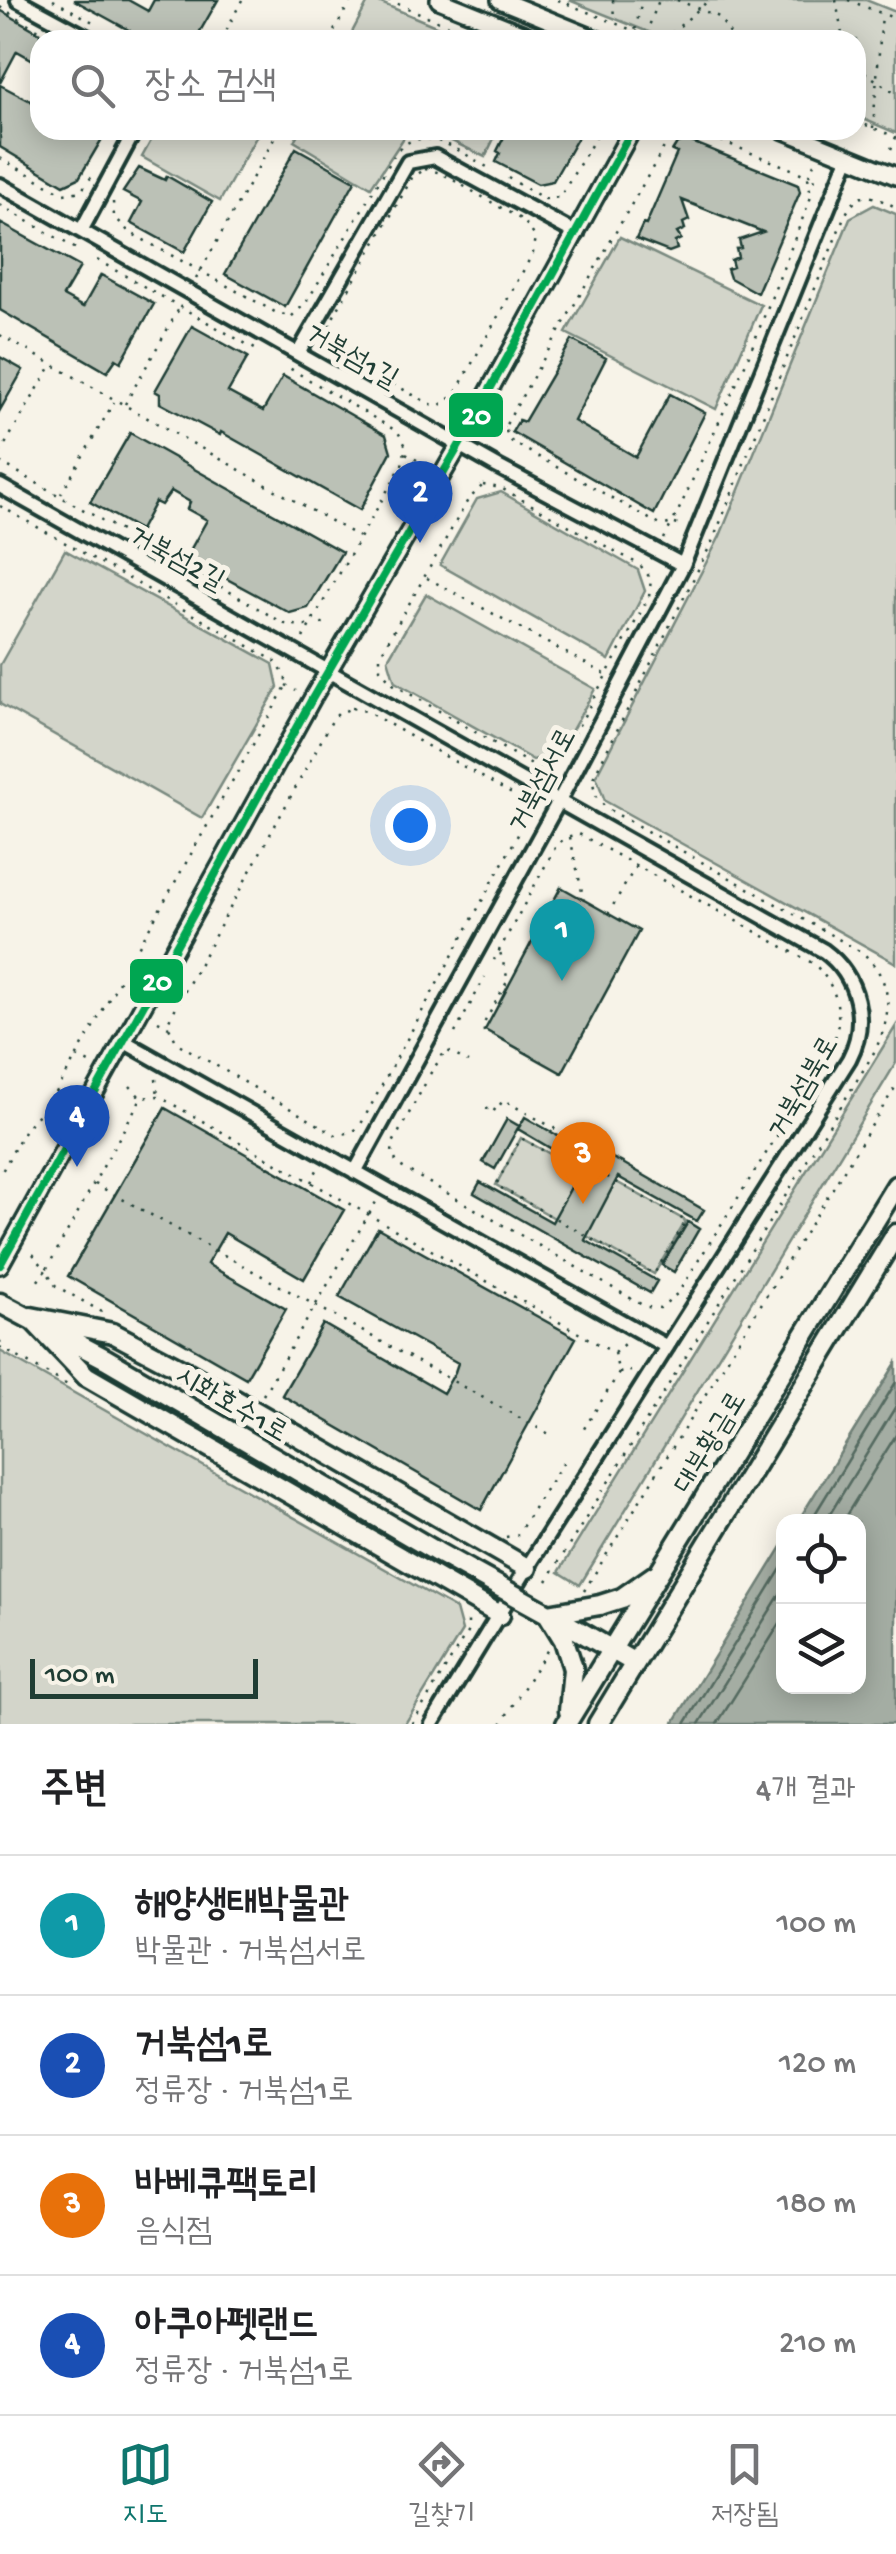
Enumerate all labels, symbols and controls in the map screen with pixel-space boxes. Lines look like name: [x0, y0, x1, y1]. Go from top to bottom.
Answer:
search box: [30, 30, 866, 140]
icon: search: [65, 58, 120, 113]
text: 장소 검색: [145, 66, 276, 110]
street label: 거북섬1길: [299, 318, 403, 398]
line badge: 20: [447, 391, 505, 439]
text: 20: [461, 402, 491, 435]
pin: 2: [388, 460, 452, 543]
street label: 거북섬2길: [122, 520, 229, 600]
street label: 거북섬서로: [503, 724, 585, 839]
your location: [385, 800, 436, 851]
pin: 1: [530, 898, 594, 981]
line badge: 20: [128, 957, 185, 1005]
text: 20: [142, 968, 172, 1001]
street label: 거북섬북로: [762, 1031, 847, 1145]
pin: 4: [44, 1084, 110, 1167]
pin: 3: [550, 1122, 616, 1204]
street label: 시화호수1로: [169, 1361, 293, 1451]
street label: 대부황금로: [669, 1387, 755, 1500]
map controls: [776, 1514, 866, 1694]
button: locate: [776, 1514, 866, 1604]
button: layers: [776, 1604, 866, 1694]
scale bar: [30, 1654, 258, 1698]
text: 100 m: [45, 1660, 115, 1693]
text: 주변: [40, 1768, 108, 1817]
text: 4개 결과: [756, 1773, 856, 1811]
text: 해양생태박물관: [135, 1885, 349, 1929]
text: 1: [66, 1906, 79, 1944]
text: 100 m: [776, 1906, 856, 1944]
text: 박물관 · 거북섬서로: [135, 1934, 366, 1972]
text: 거북섬1로: [135, 2025, 273, 2069]
text: 2: [65, 2046, 80, 2084]
text: 120 m: [779, 2046, 856, 2084]
text: 정류장 · 거북섬1로: [135, 2074, 353, 2112]
text: 바베큐팩토리: [135, 2165, 318, 2209]
text: 3: [64, 2186, 81, 2224]
text: 180 m: [777, 2186, 856, 2224]
text: 음식점: [135, 2214, 212, 2252]
text: 아쿠아펫랜드: [135, 2305, 318, 2349]
text: 4: [65, 2326, 80, 2364]
text: 210 m: [779, 2326, 856, 2364]
text: 정류장 · 거북섬1로: [135, 2354, 353, 2392]
tab: 지도: [118, 2437, 173, 2533]
tab: 길찾기: [408, 2437, 475, 2533]
tab: 저장됨: [711, 2437, 778, 2533]

